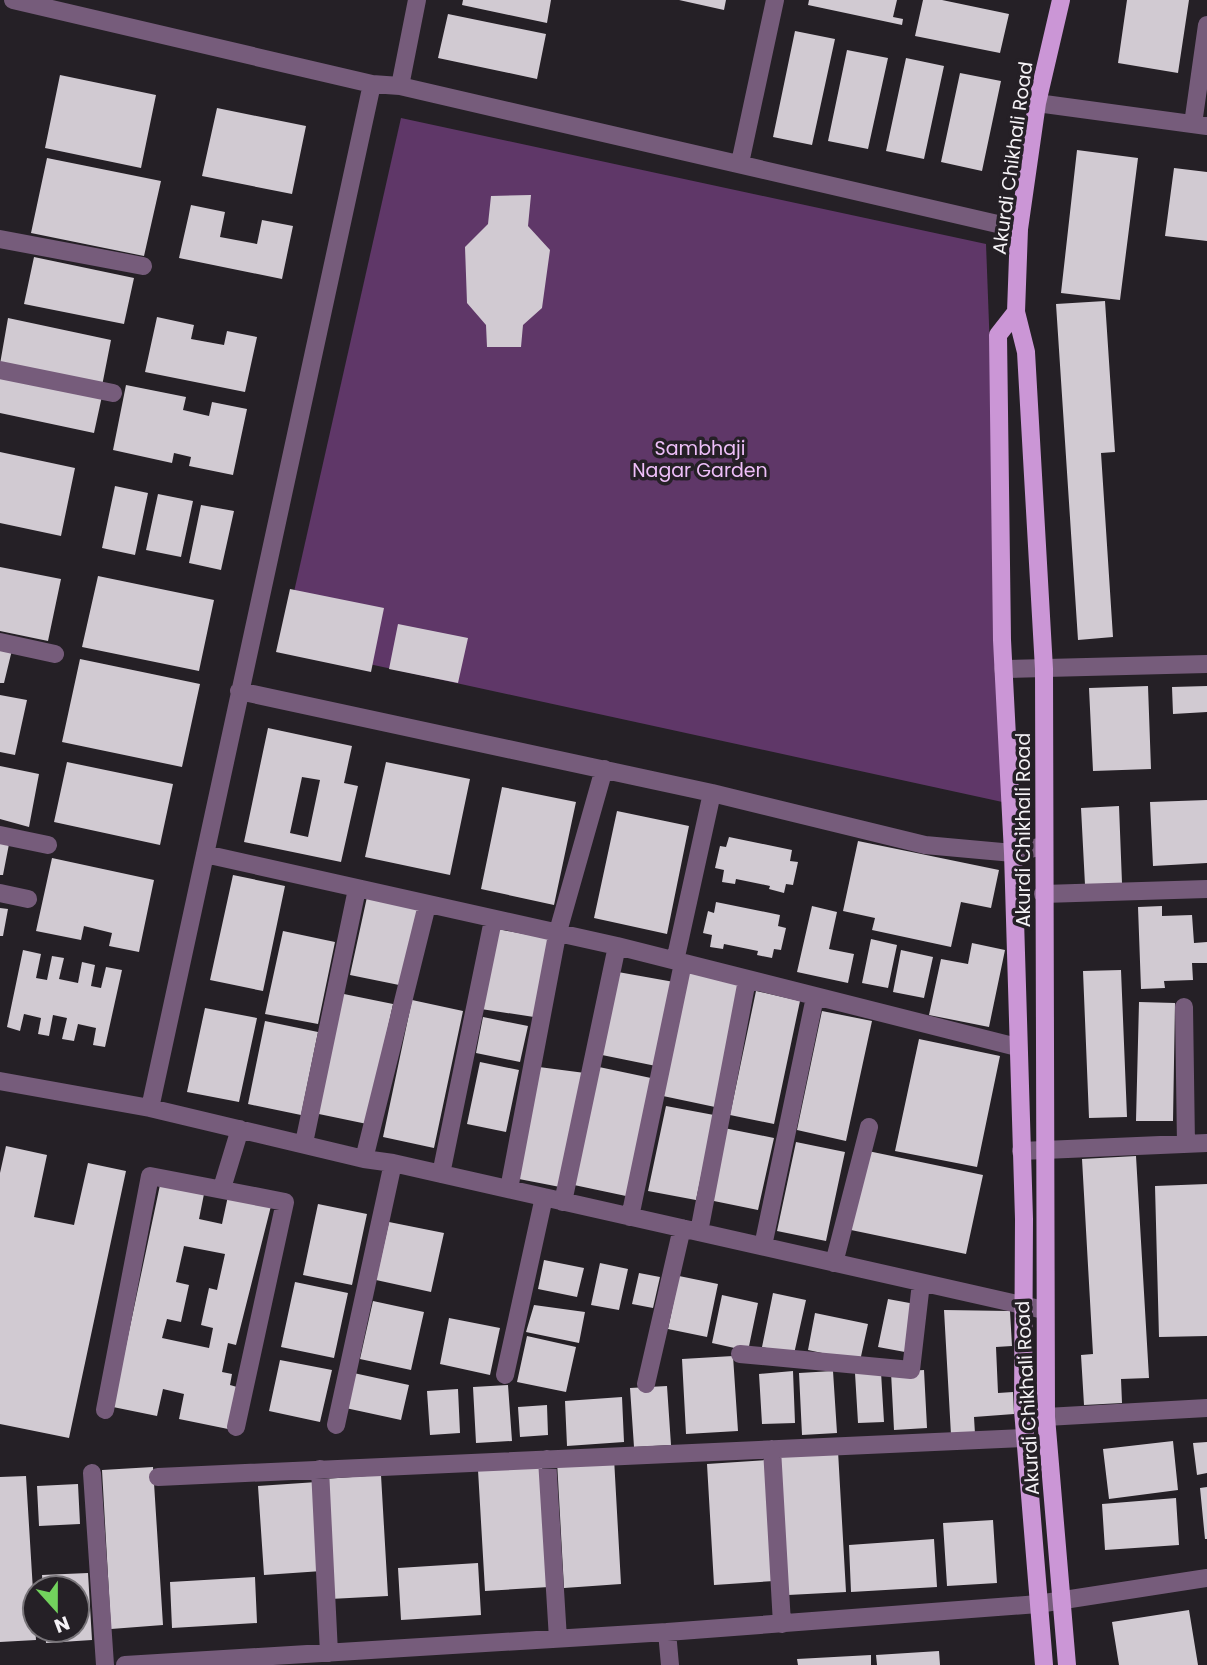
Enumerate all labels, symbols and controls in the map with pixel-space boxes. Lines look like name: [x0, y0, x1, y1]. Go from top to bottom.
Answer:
street label: Akurdi Chikhali Road: [986, 60, 1039, 256]
park label: Sambhaji Nagar Garden: [632, 435, 768, 484]
street label: Akurdi Chikhali Road: [1010, 733, 1037, 927]
street label: Akurdi Chikhali Road: [1009, 1300, 1046, 1496]
north arrow: [21, 1574, 91, 1644]
text: N: [50, 1609, 73, 1640]

